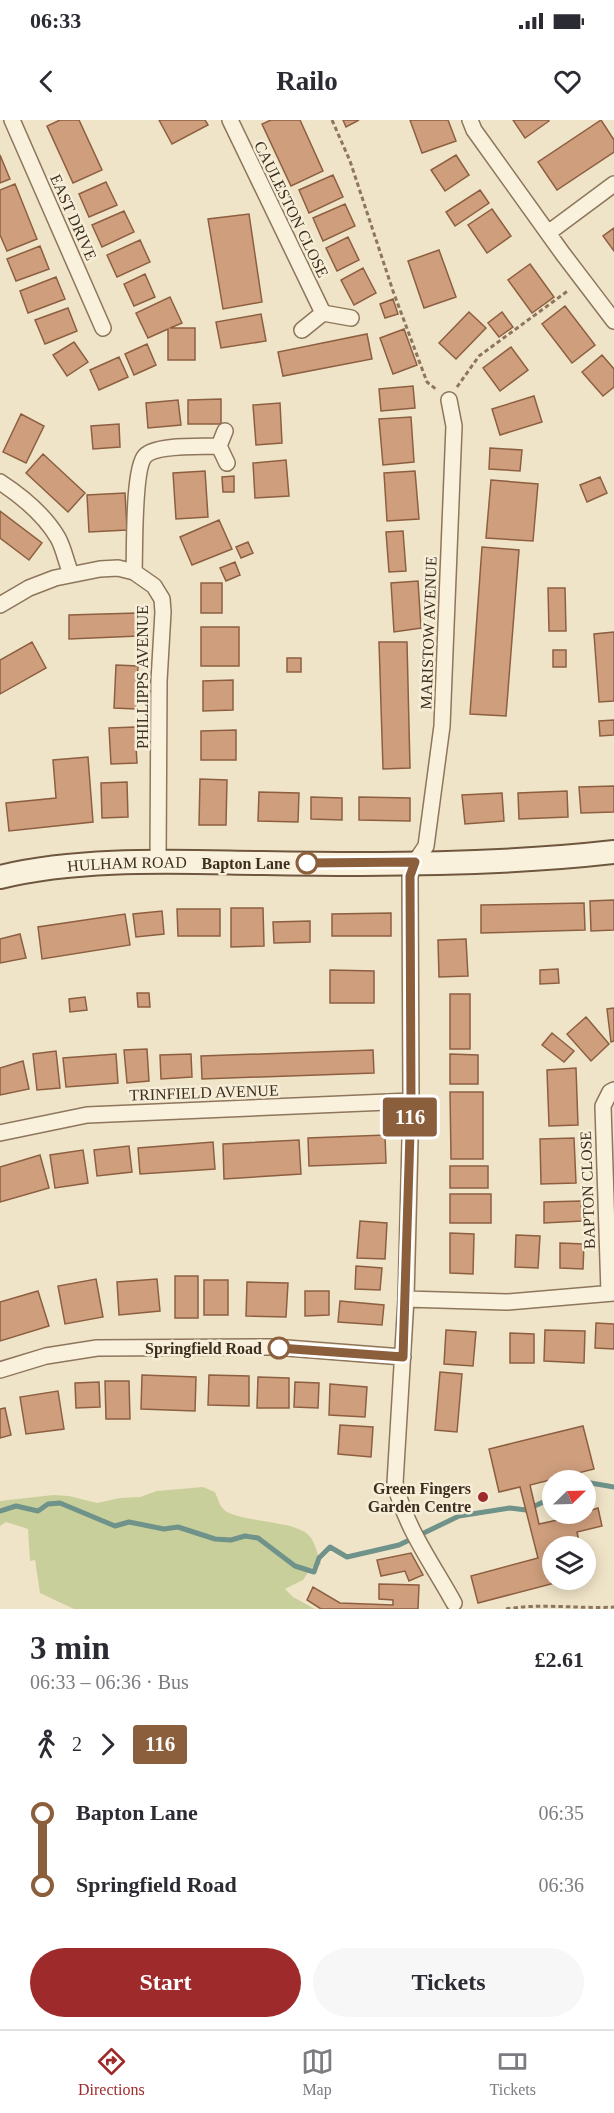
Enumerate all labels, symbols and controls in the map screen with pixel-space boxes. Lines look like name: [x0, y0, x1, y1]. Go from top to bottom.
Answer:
text: 06:33: [30, 8, 81, 33]
icon: back: [30, 65, 63, 98]
icon: heart: [551, 65, 584, 98]
text: Railo: [276, 66, 338, 96]
street label: CAULESTON CLOSE: [251, 138, 332, 280]
street label: EAST DRIVE: [47, 171, 100, 263]
street label: MARISTOW AVENUE: [417, 556, 440, 710]
street label: PHILLIPPS AVENUE: [134, 605, 151, 749]
marker: Bapton Lane: [296, 852, 318, 874]
street label: HULHAM ROAD: [66, 854, 187, 875]
place label: Bapton Lane: [202, 855, 290, 873]
street label: TRINFIELD AVENUE: [129, 1081, 279, 1104]
line badge: 116: [376, 1098, 444, 1136]
text: 116: [395, 1105, 425, 1129]
street label: BAPTON CLOSE: [577, 1131, 598, 1249]
marker: Springfield Road: [268, 1337, 290, 1359]
place label: Springfield Road: [145, 1340, 262, 1358]
north arrow: [542, 1470, 596, 1524]
map controls: [542, 1470, 596, 1590]
place label: Green Fingers Garden Centre: [368, 1480, 471, 1515]
marker: Green Fingers Garden Centre: [476, 1490, 490, 1504]
button: layers: [542, 1536, 596, 1590]
text: 3 min: [30, 1630, 110, 1666]
text: £2.61: [535, 1647, 584, 1672]
text: 06:33 – 06:36 · Bus: [30, 1671, 189, 1693]
icon: walk: [30, 1728, 63, 1761]
icon: forward: [91, 1728, 124, 1761]
text: 116: [145, 1732, 175, 1756]
text: 2: [72, 1733, 82, 1755]
text: Bapton Lane: [76, 1800, 198, 1825]
text: 06:35: [538, 1802, 584, 1824]
text: Springfield Road: [76, 1872, 237, 1897]
text: 06:36: [538, 1874, 584, 1896]
button: Start: [30, 1948, 301, 2017]
button: Tickets: [313, 1948, 584, 2017]
tab: Directions: [78, 2045, 145, 2099]
tab: Map: [301, 2045, 334, 2099]
tab: Tickets: [490, 2045, 536, 2099]

